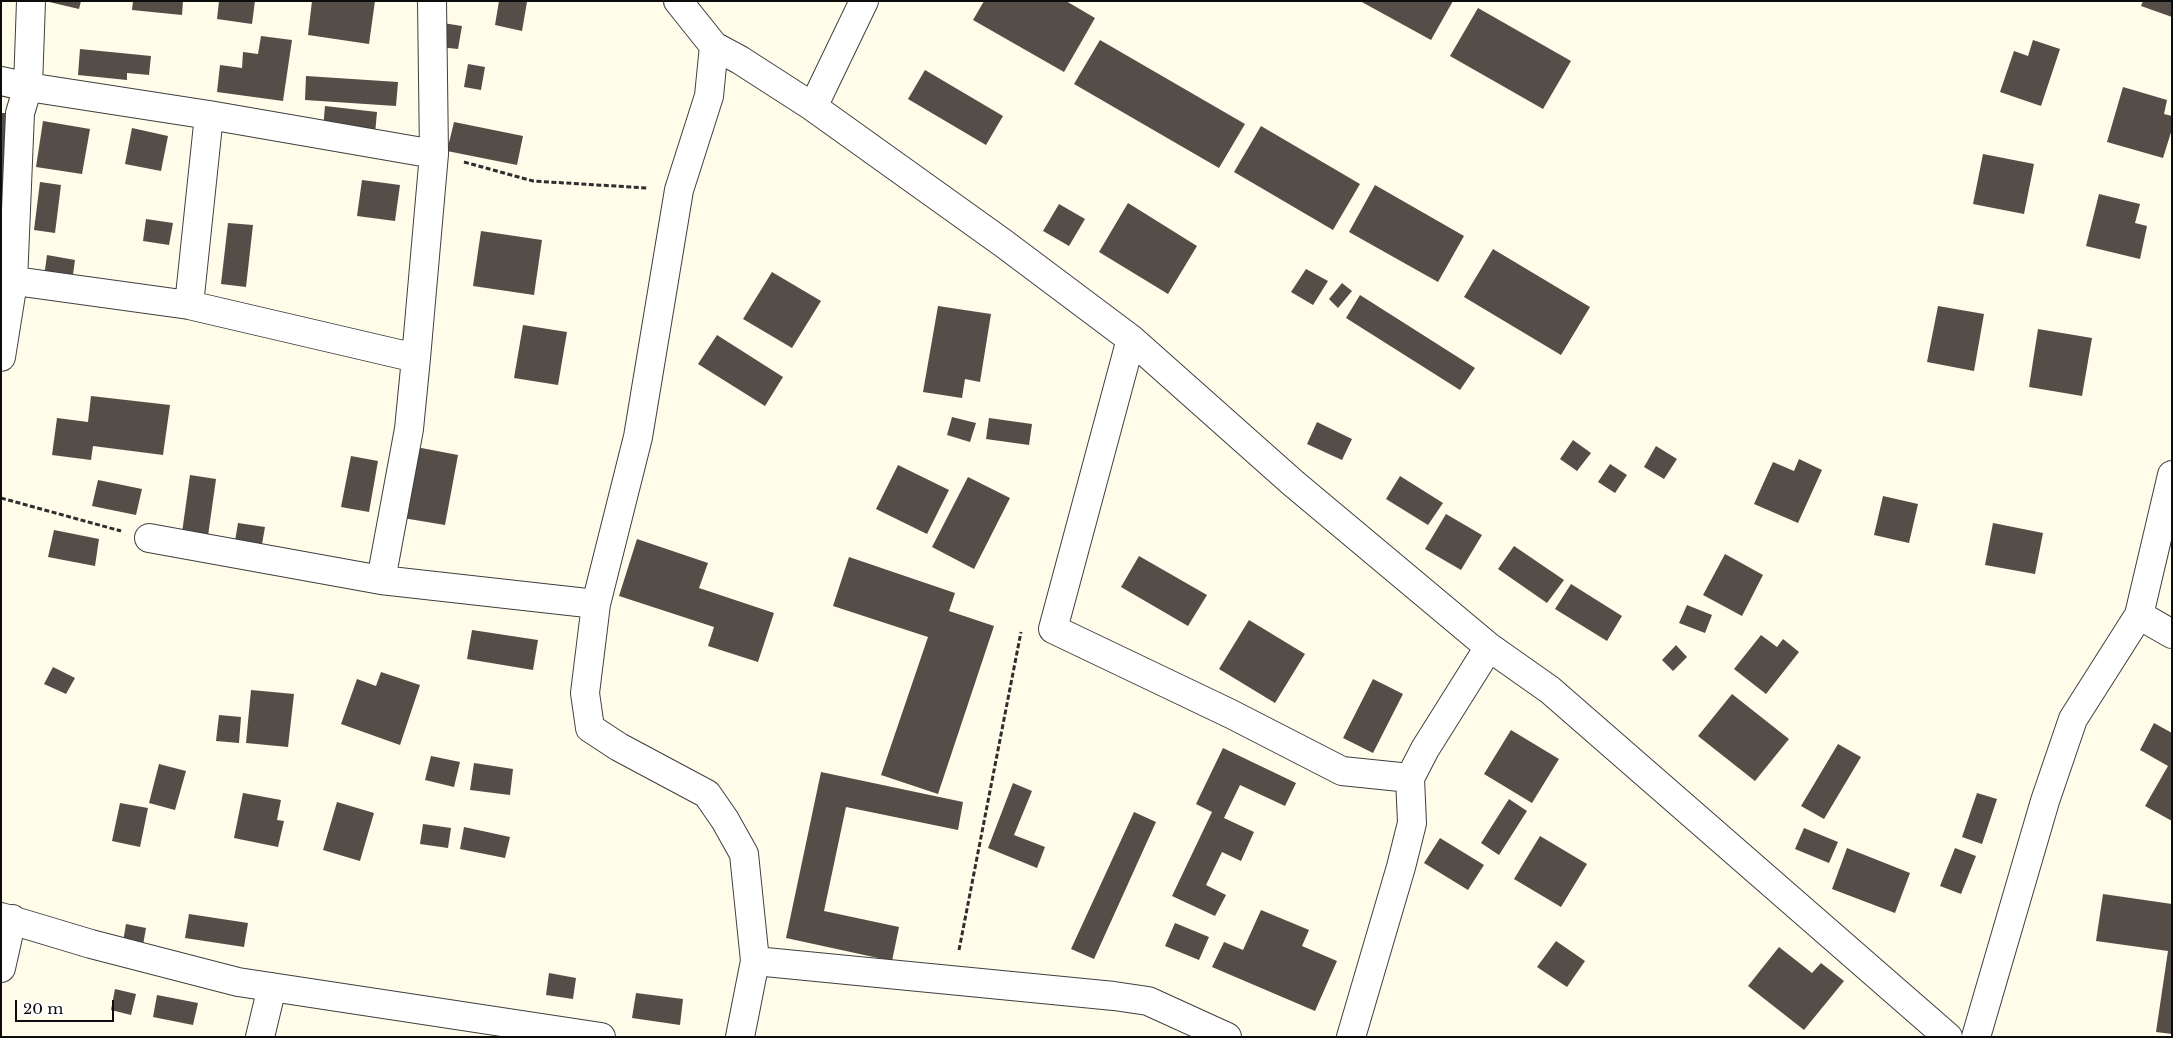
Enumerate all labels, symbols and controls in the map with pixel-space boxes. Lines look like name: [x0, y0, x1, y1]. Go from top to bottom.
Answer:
scale bar: [18, 990, 116, 1022]
text: 20 m: [23, 999, 63, 1018]

